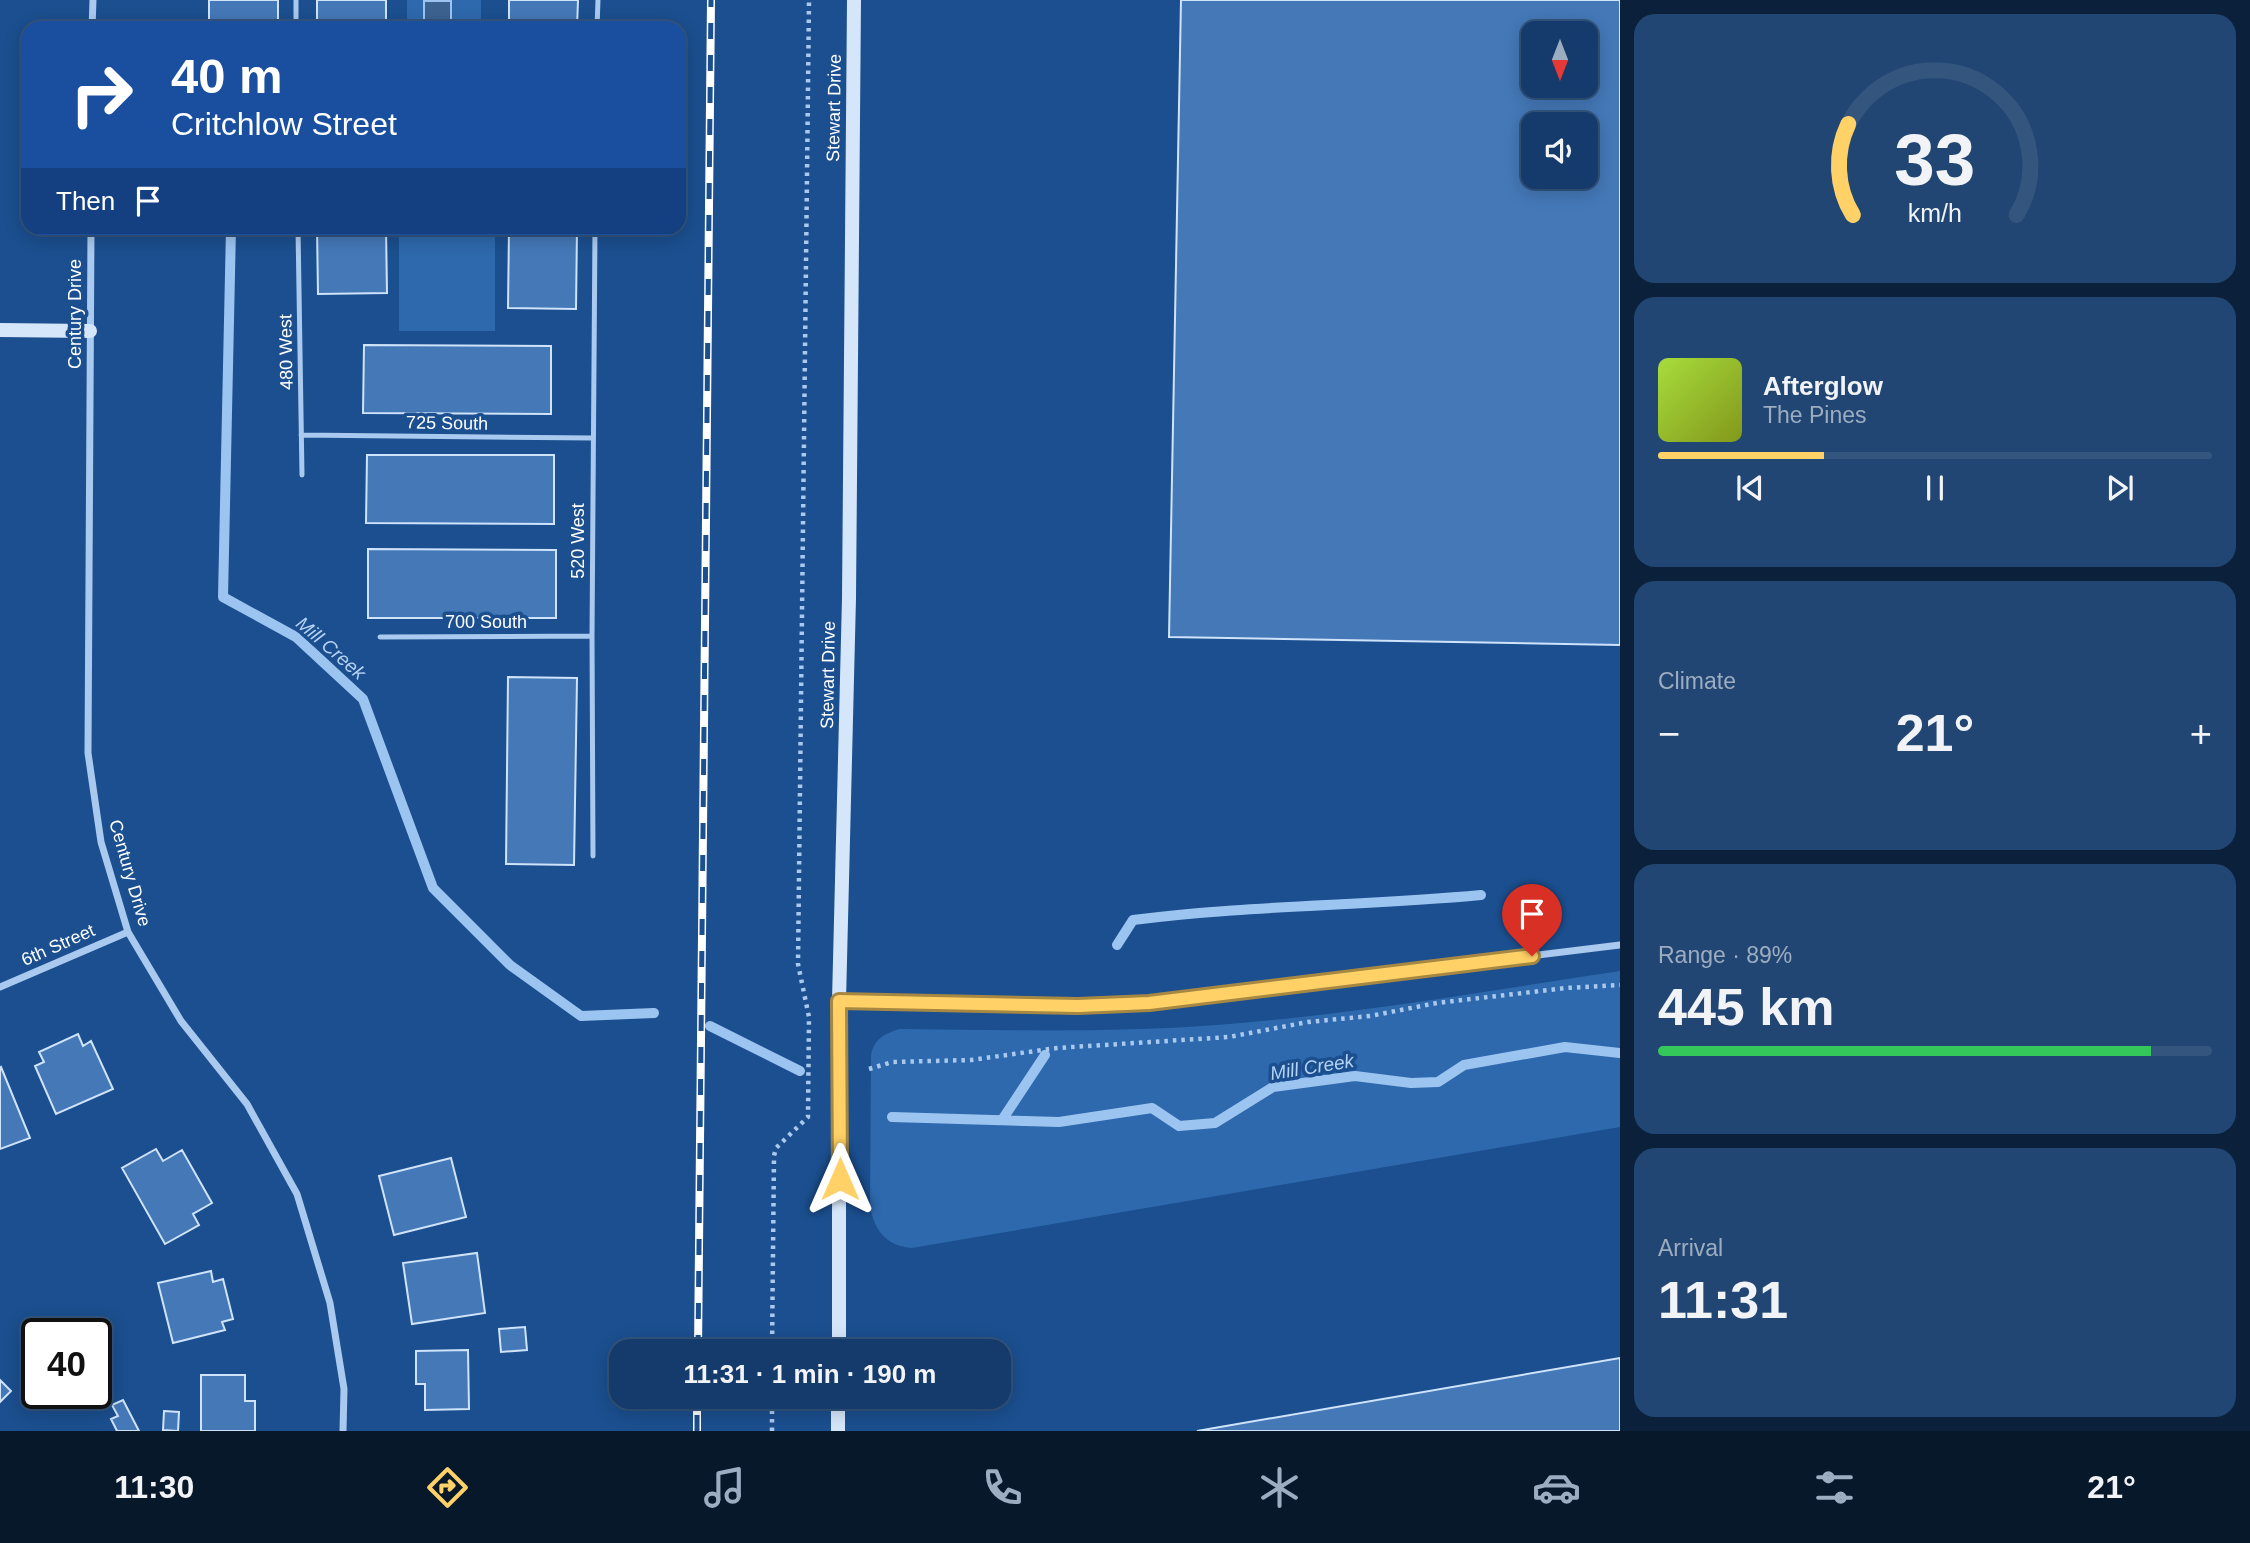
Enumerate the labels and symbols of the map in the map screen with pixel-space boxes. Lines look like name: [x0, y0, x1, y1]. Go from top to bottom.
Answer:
north arrow: [1521, 21, 1598, 98]
street label: Stewart Drive: [823, 54, 845, 162]
street label: Century Drive: [65, 259, 85, 369]
street label: 480 West: [275, 314, 297, 390]
street label: 725 South: [406, 412, 488, 434]
street label: 520 West: [568, 503, 588, 579]
water label: Mill Creek: [292, 612, 371, 685]
street label: 700 South: [445, 612, 527, 632]
street label: Stewart Drive: [817, 621, 839, 729]
street label: Century Drive: [105, 817, 155, 929]
pin: [1502, 884, 1562, 956]
street label: 6th Street: [18, 920, 98, 970]
water label: Mill Creek: [1269, 1050, 1357, 1084]
position arrow: [803, 1142, 877, 1216]
speed limit sign: 40: [21, 1318, 112, 1409]

